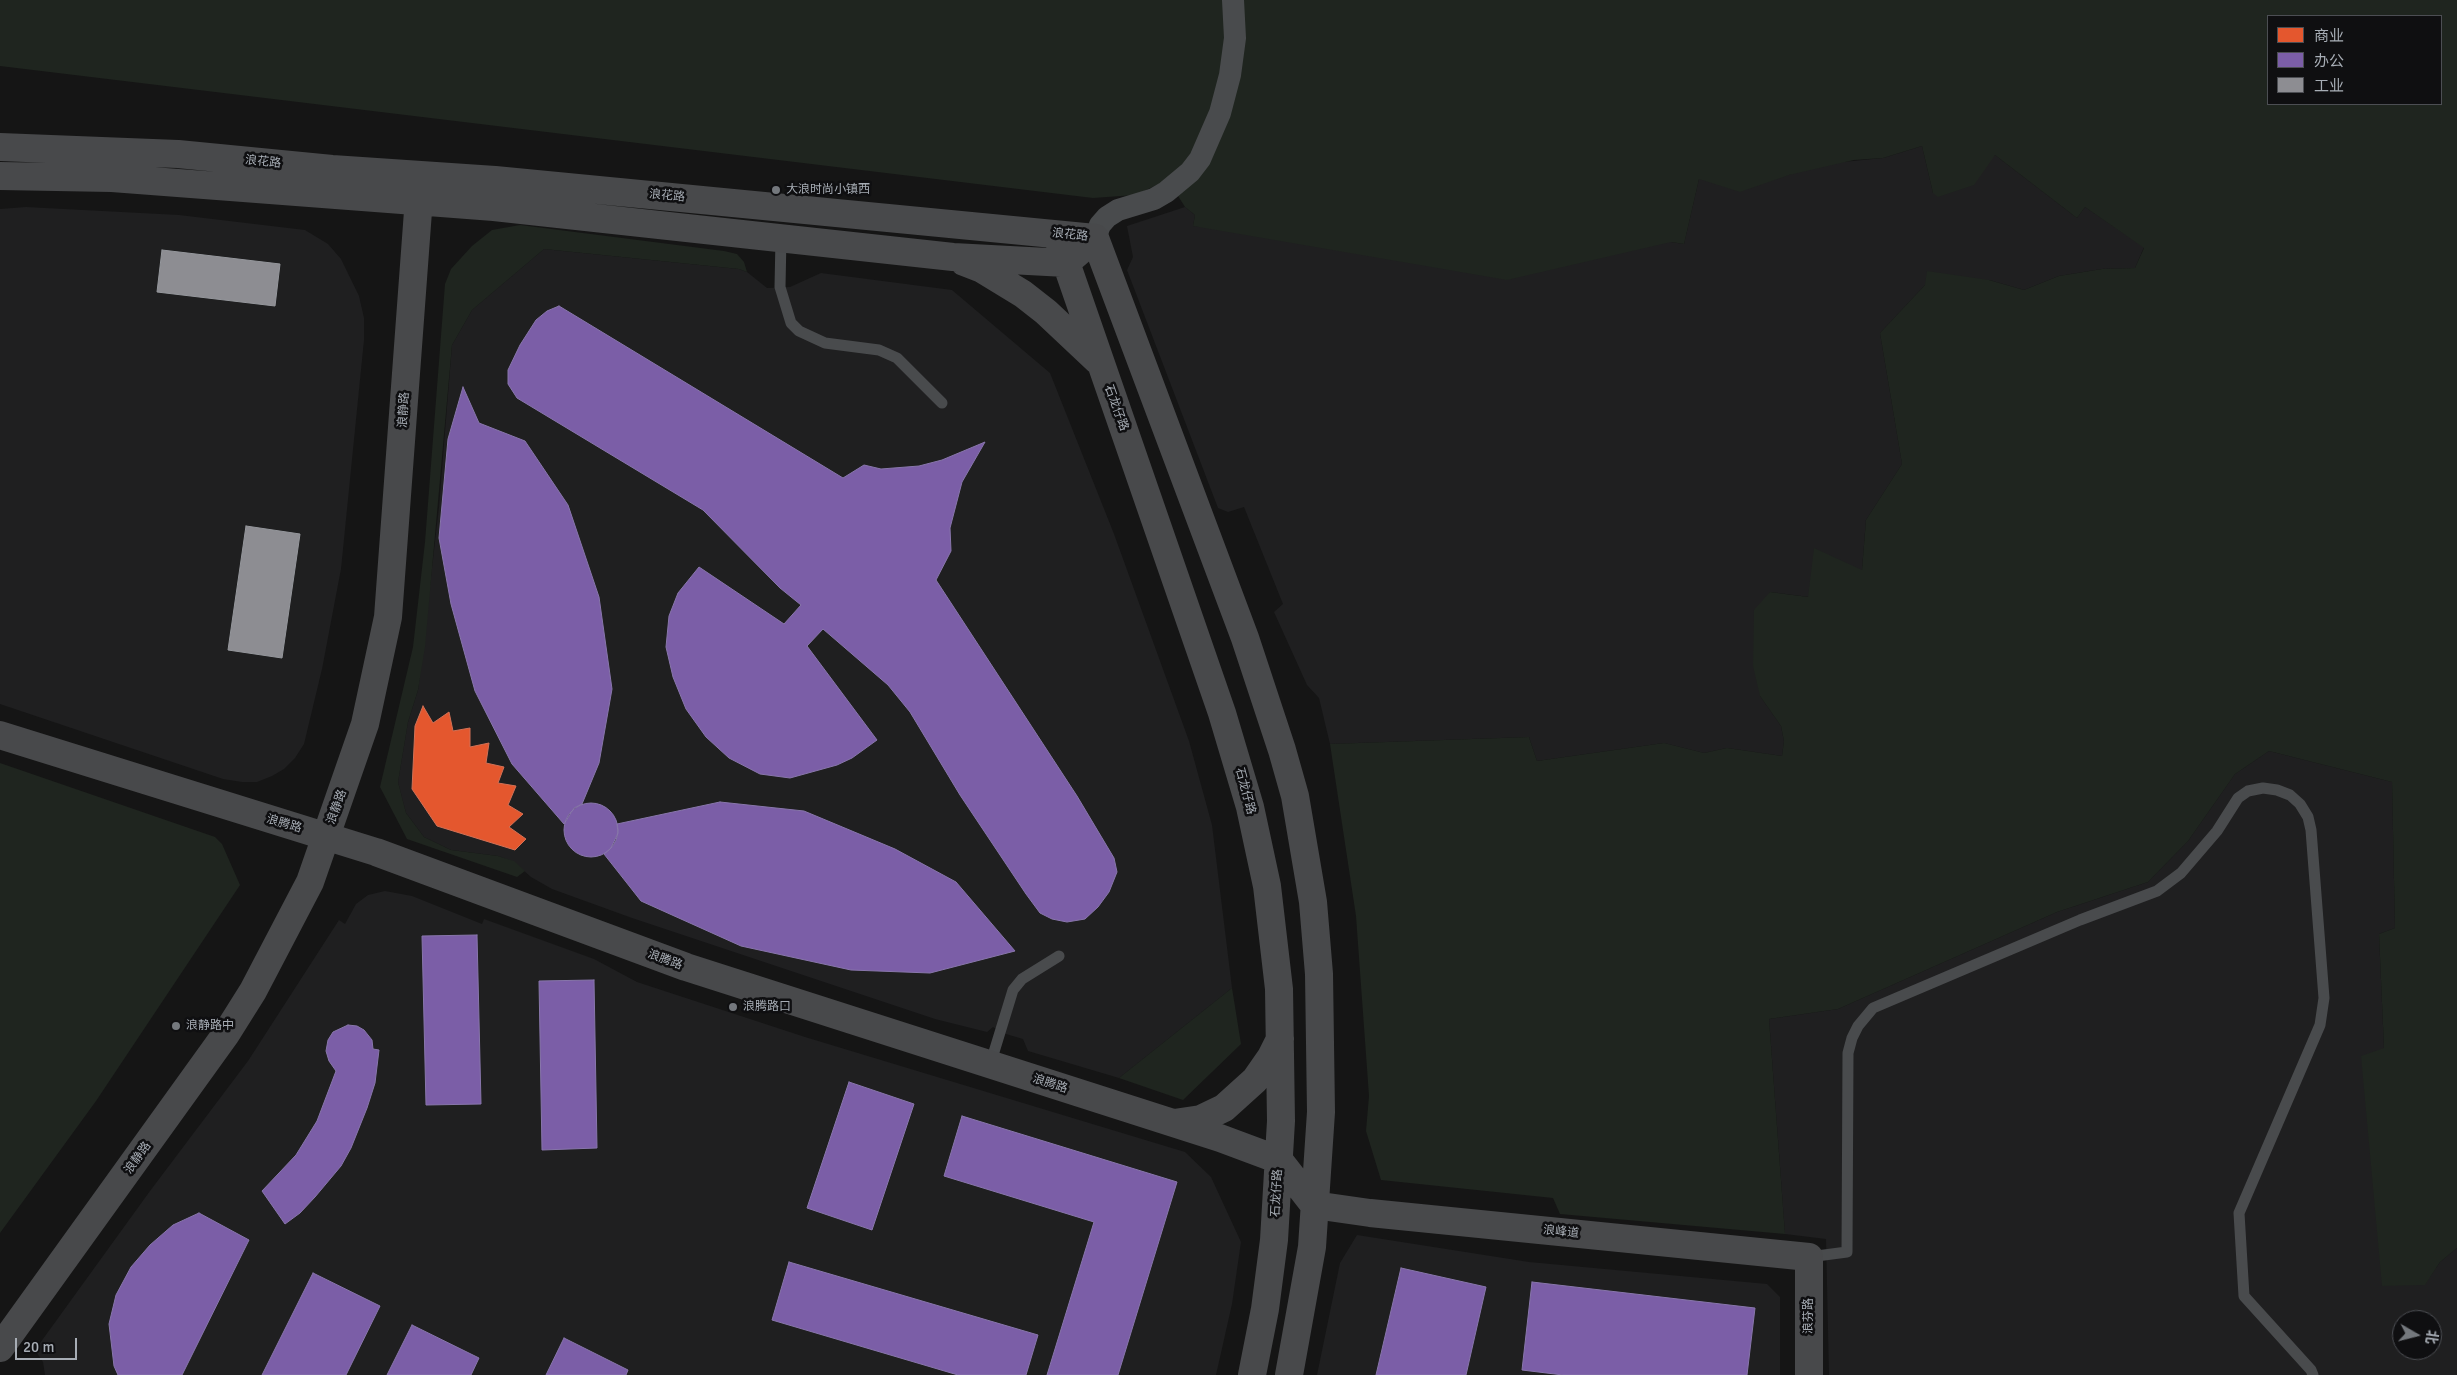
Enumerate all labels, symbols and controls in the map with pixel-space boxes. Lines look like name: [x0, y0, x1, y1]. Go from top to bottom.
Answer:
legend: [2267, 15, 2442, 105]
text: 商业: [2314, 27, 2344, 45]
text: 办公: [2314, 52, 2344, 70]
text: 工业: [2314, 77, 2344, 95]
street label: 浪花路: [244, 153, 282, 171]
place label: 大浪时尚小镇西: [786, 183, 870, 197]
marker: 大浪时尚小镇西: [770, 184, 782, 196]
street label: 浪花路: [648, 187, 686, 205]
street label: 浪花路: [1051, 226, 1089, 244]
street label: 石龙仔路: [1101, 383, 1131, 433]
street label: 浪静路: [396, 392, 412, 428]
street label: 石龙仔路: [1232, 766, 1258, 816]
street label: 浪静路: [324, 788, 350, 826]
street label: 浪腾路: [265, 812, 303, 836]
street label: 浪腾路: [646, 947, 684, 973]
place label: 浪腾路口: [743, 1000, 791, 1014]
marker: 浪腾路口: [727, 1001, 739, 1013]
place label: 浪静路中: [186, 1019, 234, 1033]
marker: 浪静路中: [170, 1020, 182, 1032]
street label: 浪腾路: [1031, 1072, 1069, 1096]
street label: 浪静路: [122, 1139, 154, 1177]
street label: 石龙仔路: [1269, 1169, 1285, 1217]
street label: 浪峰道: [1542, 1223, 1580, 1241]
street label: 浪芬路: [1802, 1298, 1816, 1334]
north arrow: [2392, 1310, 2442, 1360]
scale bar: [18, 1328, 80, 1360]
text: 北: [2422, 1329, 2441, 1345]
text: 20 m: [23, 1338, 54, 1356]

